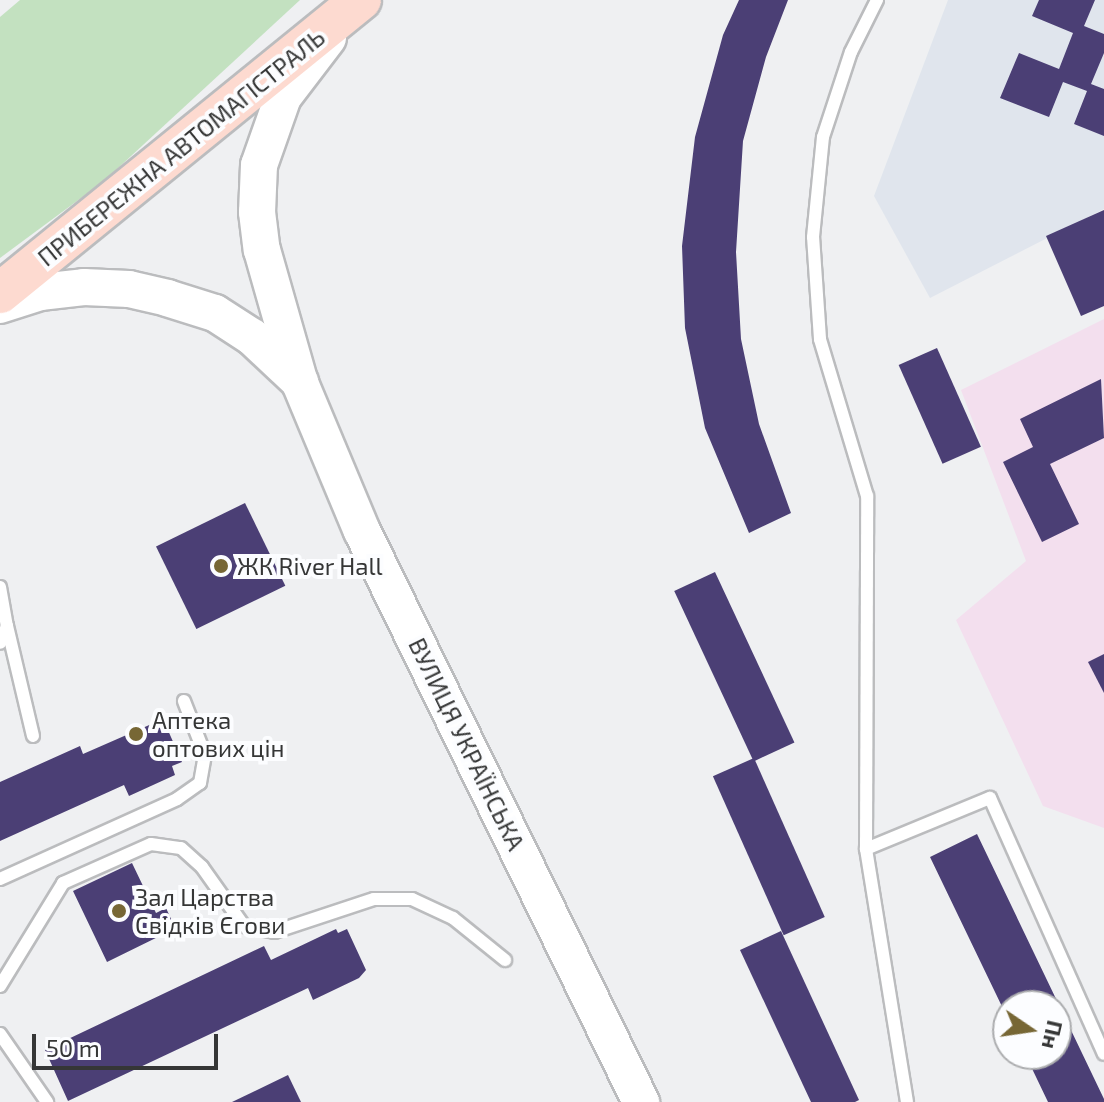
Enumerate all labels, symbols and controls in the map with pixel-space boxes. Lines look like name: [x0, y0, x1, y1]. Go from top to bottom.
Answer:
street label: ПРИБЕРЕЖНА АВТОМАГІСТРАЛЬ: [32, 22, 330, 272]
place label: ЖК River Hall: [237, 552, 383, 580]
marker: ЖК River Hall: [212, 557, 230, 575]
street label: ВУЛИЦЯ УКРАЇНСЬКА: [403, 633, 531, 855]
place label: Аптека оптових цін: [152, 706, 285, 762]
marker: Аптека оптових цін: [127, 725, 145, 743]
place label: Зал Царства Свідків Єгови: [135, 883, 285, 939]
marker: Зал Царства Свідків Єгови: [110, 902, 128, 920]
north arrow: [992, 990, 1072, 1070]
scale bar: [36, 1018, 222, 1068]
text: Пн: [1038, 1018, 1069, 1052]
text: 50 m: [46, 1033, 100, 1062]

